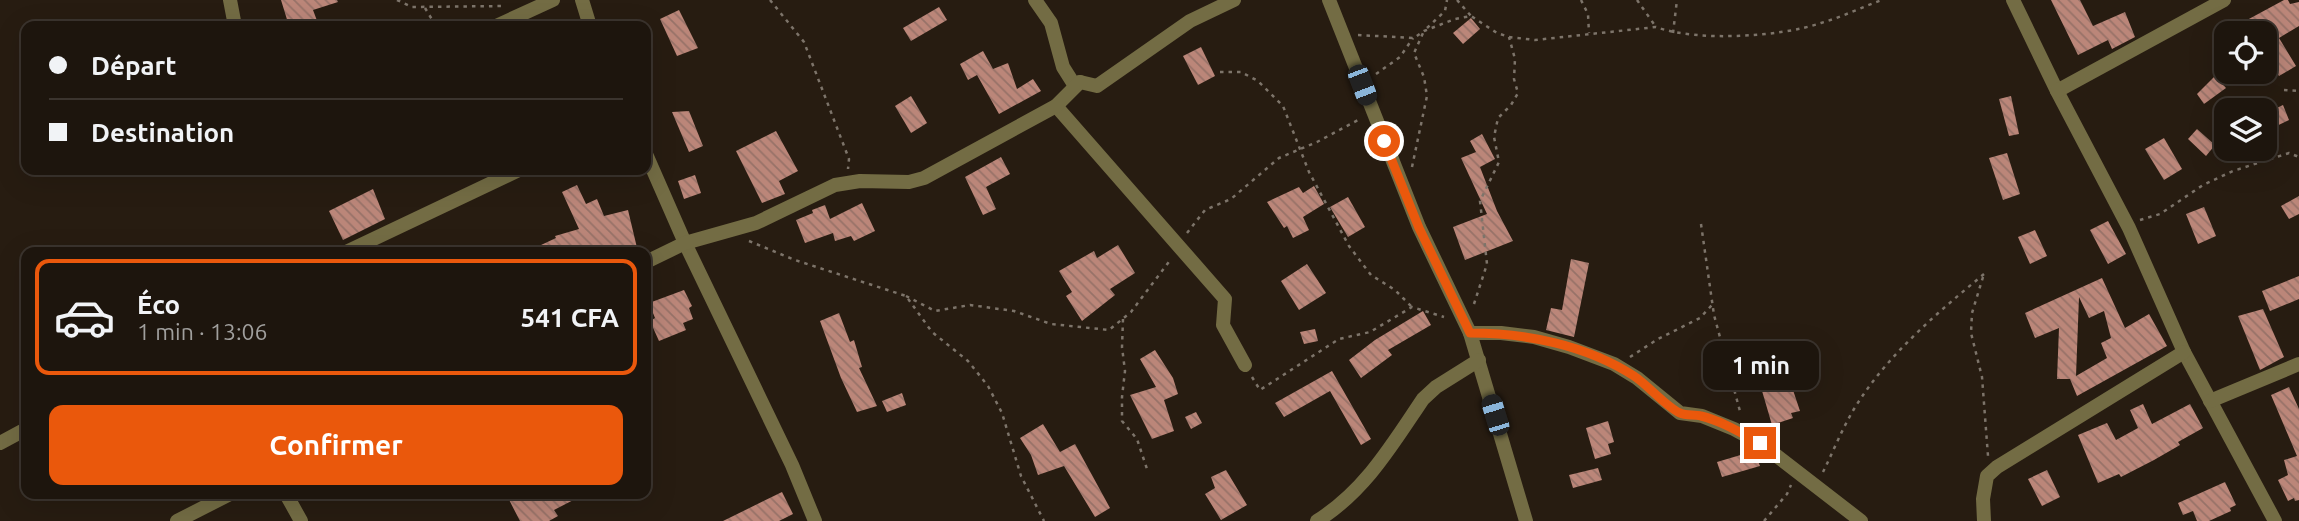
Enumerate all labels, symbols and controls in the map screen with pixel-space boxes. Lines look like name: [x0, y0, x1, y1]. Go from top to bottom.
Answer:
map controls: [2214, 21, 2277, 161]
button: locate: [2214, 21, 2277, 84]
text: Départ: [91, 51, 177, 80]
car: [1345, 62, 1380, 108]
button: layers: [2214, 98, 2277, 161]
text: Destination: [91, 118, 234, 147]
route start: [1368, 125, 1400, 157]
icon: car: [53, 286, 116, 349]
text: Éco: [137, 290, 180, 319]
text: 541 CFA: [521, 303, 619, 332]
text: 1 min · 13:06: [137, 319, 268, 344]
callout: 1 min: [1702, 342, 1818, 390]
text: 1 min: [1732, 353, 1790, 378]
car: [1479, 392, 1512, 438]
button: Confirmer: [49, 405, 623, 485]
route end: [1744, 427, 1776, 459]

